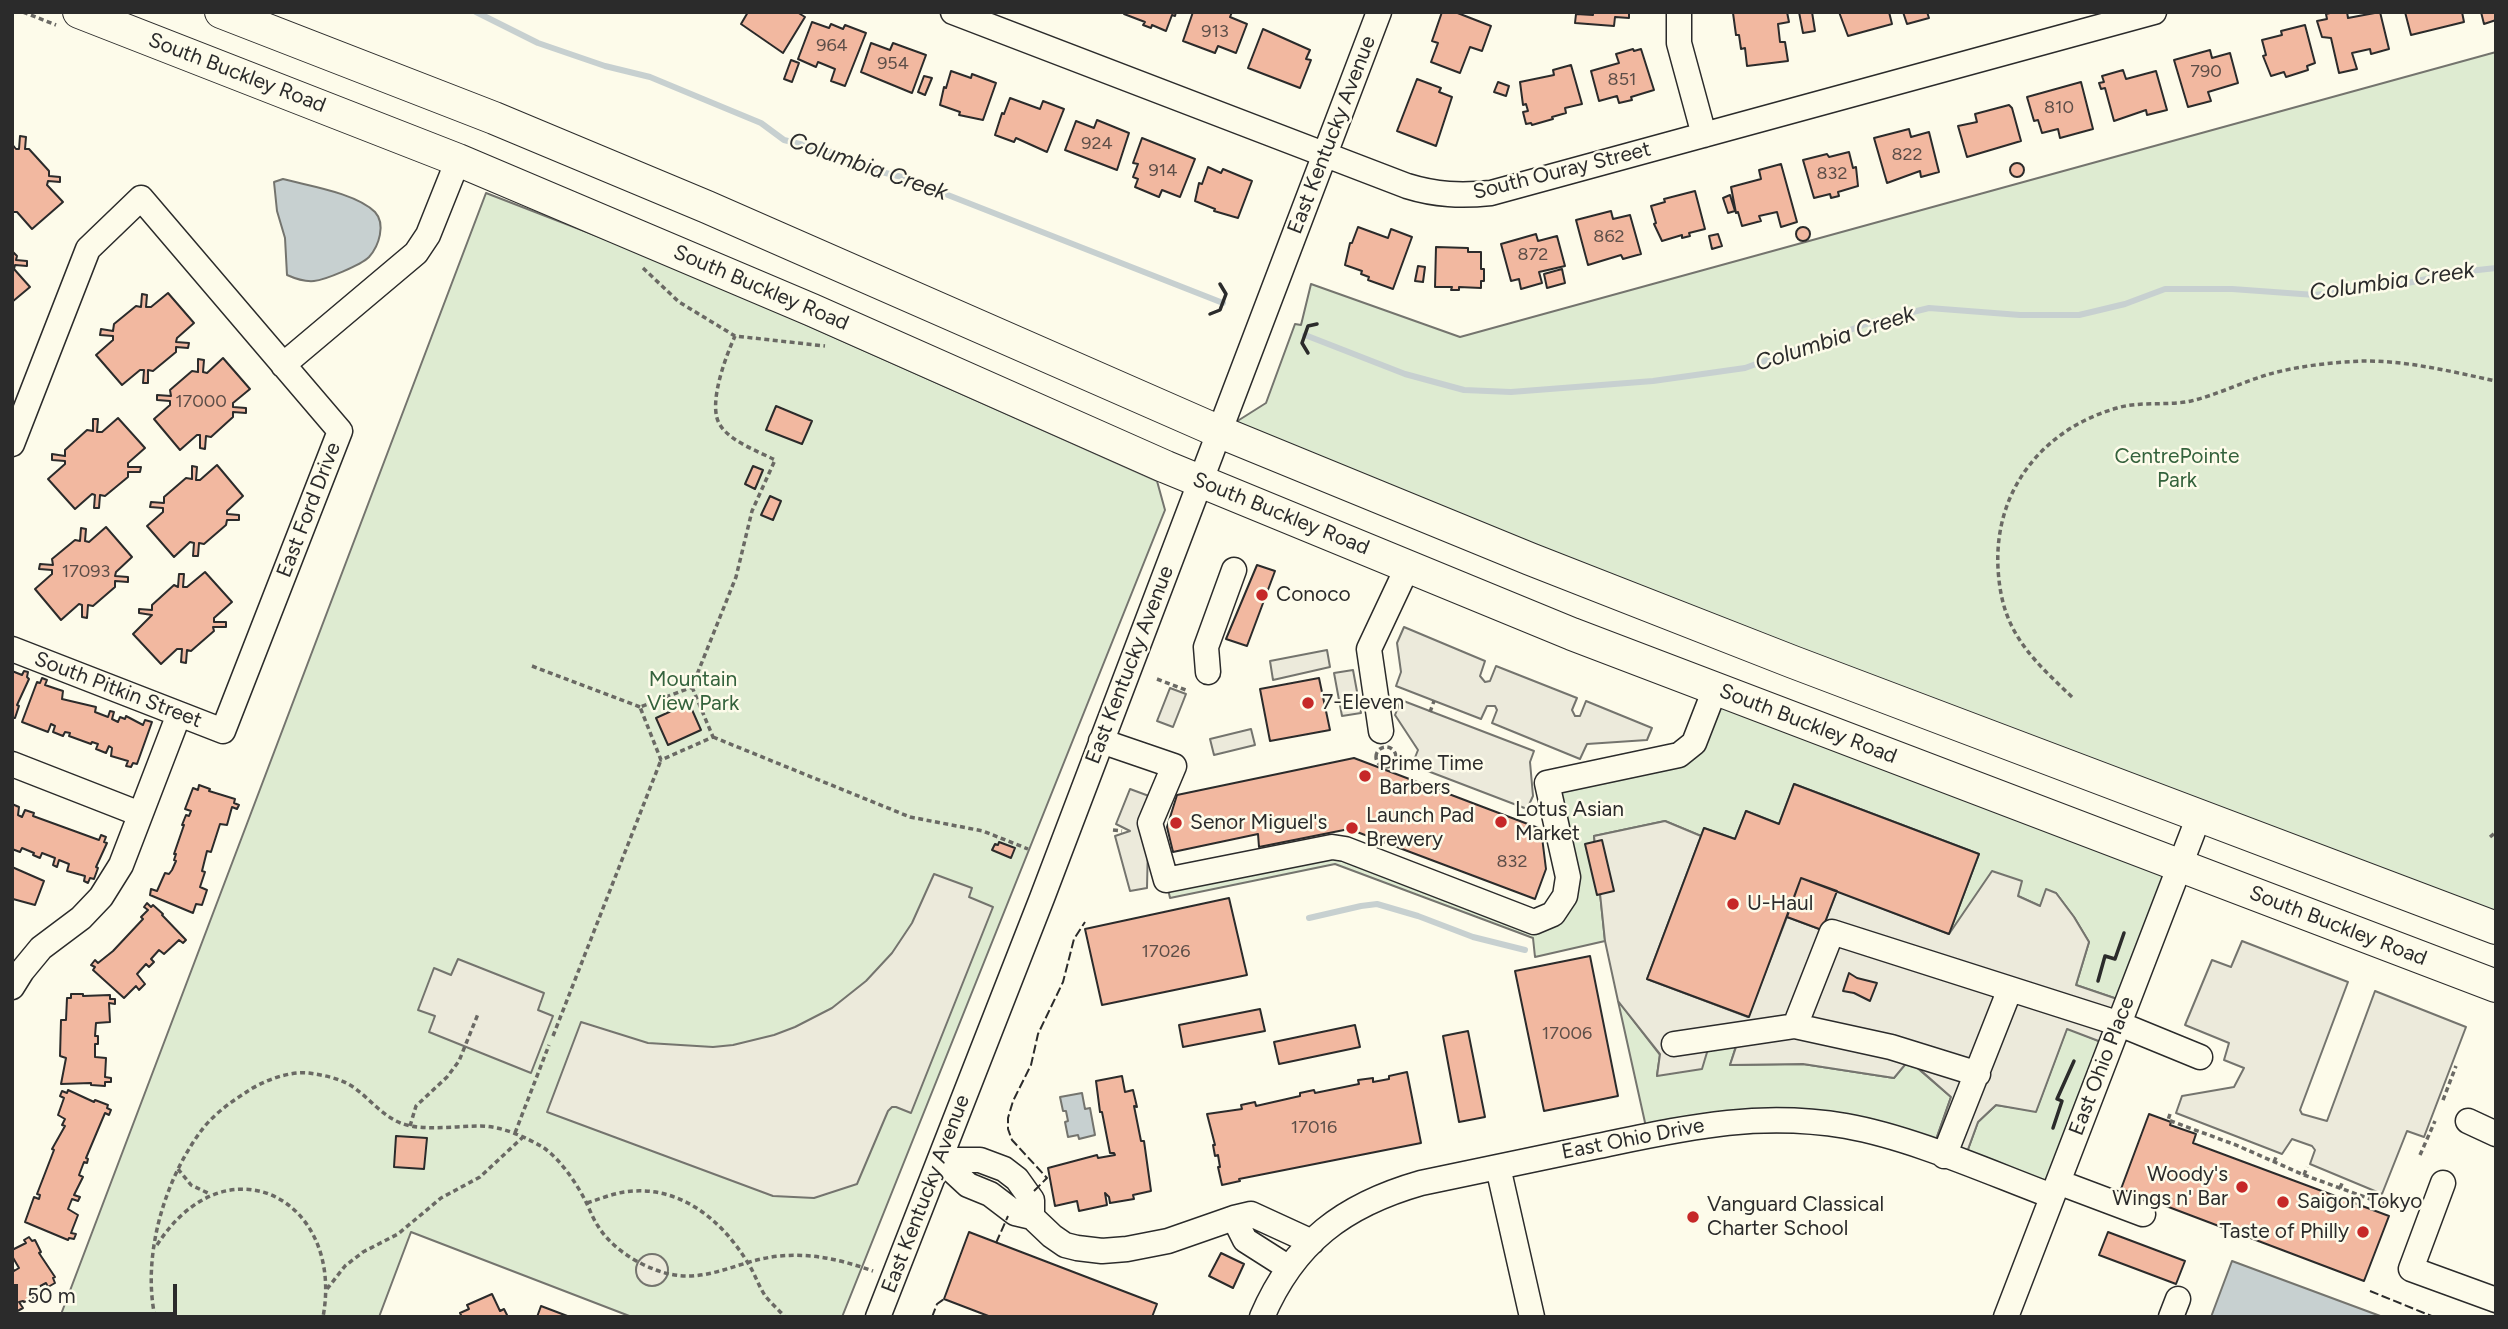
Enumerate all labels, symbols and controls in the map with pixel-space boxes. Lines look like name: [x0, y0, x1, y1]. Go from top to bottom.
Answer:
house number: 913: [1201, 21, 1229, 43]
street label: South Buckley Road: [145, 28, 329, 118]
street label: East Kentucky Avenue: [1283, 32, 1381, 238]
house number: 964: [816, 35, 848, 57]
house number: 954: [877, 53, 909, 75]
house number: 790: [2190, 61, 2222, 83]
house number: 851: [1608, 69, 1636, 91]
house number: 810: [2044, 97, 2074, 119]
water label: Columbia Creek: [785, 127, 951, 207]
house number: 924: [1081, 133, 1113, 155]
street label: South Ouray Street: [1470, 137, 1654, 205]
house number: 822: [1891, 144, 1923, 166]
house number: 914: [1149, 160, 1177, 182]
house number: 832: [1817, 163, 1847, 185]
house number: 862: [1593, 226, 1625, 248]
street label: South Buckley Road: [669, 240, 853, 336]
house number: 872: [1518, 244, 1548, 266]
water label: Columbia Creek: [2308, 257, 2476, 307]
water label: Columbia Creek: [1752, 300, 1918, 378]
house number: 17000: [175, 391, 227, 413]
street label: East Ford Drive: [272, 439, 346, 581]
park label: CentrePointe Park: [2115, 444, 2239, 494]
street label: South Buckley Road: [1189, 467, 1373, 561]
house number: 17093: [62, 561, 110, 583]
street label: East Kentucky Avenue: [1081, 562, 1179, 768]
place label: Conoco: [1276, 582, 1351, 608]
marker: Conoco: [1254, 587, 1270, 603]
street label: South Pitkin Street: [31, 646, 205, 734]
park label: Mountain View Park: [647, 667, 739, 717]
street label: South Buckley Road: [1716, 679, 1900, 769]
place label: 7-Eleven: [1322, 690, 1404, 716]
marker: 7-Eleven: [1300, 695, 1316, 711]
place label: Prime Time Barbers: [1379, 751, 1483, 801]
marker: Prime Time Barbers: [1357, 768, 1373, 784]
place label: Lotus Asian Market: [1515, 797, 1624, 847]
place label: Launch Pad Brewery: [1366, 803, 1474, 853]
place label: Senor Miguel's: [1190, 810, 1327, 836]
marker: Lotus Asian Market: [1493, 814, 1509, 830]
marker: Senor Miguel's: [1168, 815, 1184, 831]
marker: Launch Pad Brewery: [1344, 820, 1360, 836]
house number: 832: [1497, 851, 1527, 873]
street label: South Buckley Road: [2246, 881, 2430, 971]
place label: U-Haul: [1747, 891, 1813, 917]
marker: U-Haul: [1725, 896, 1741, 912]
house number: 17026: [1142, 941, 1190, 963]
street label: East Ohio Place: [2064, 993, 2140, 1139]
house number: 17006: [1542, 1023, 1592, 1045]
street label: East Kentucky Avenue: [877, 1091, 975, 1297]
street label: East Ohio Drive: [1559, 1113, 1707, 1165]
house number: 17016: [1291, 1117, 1337, 1139]
place label: Woody's Wings n' Bar: [2112, 1162, 2228, 1212]
marker: Woody's Wings n' Bar: [2234, 1179, 2250, 1195]
place label: Saigon Tokyo: [2297, 1189, 2423, 1215]
place label: Vanguard Classical Charter School: [1707, 1192, 1884, 1242]
marker: Saigon Tokyo: [2275, 1194, 2291, 1210]
marker: Vanguard Classical Charter School: [1685, 1209, 1701, 1225]
place label: Taste of Philly: [2220, 1219, 2349, 1245]
marker: Taste of Philly: [2355, 1224, 2371, 1240]
scale bar: [18, 1270, 180, 1314]
text: 50 m: [27, 1283, 76, 1308]

